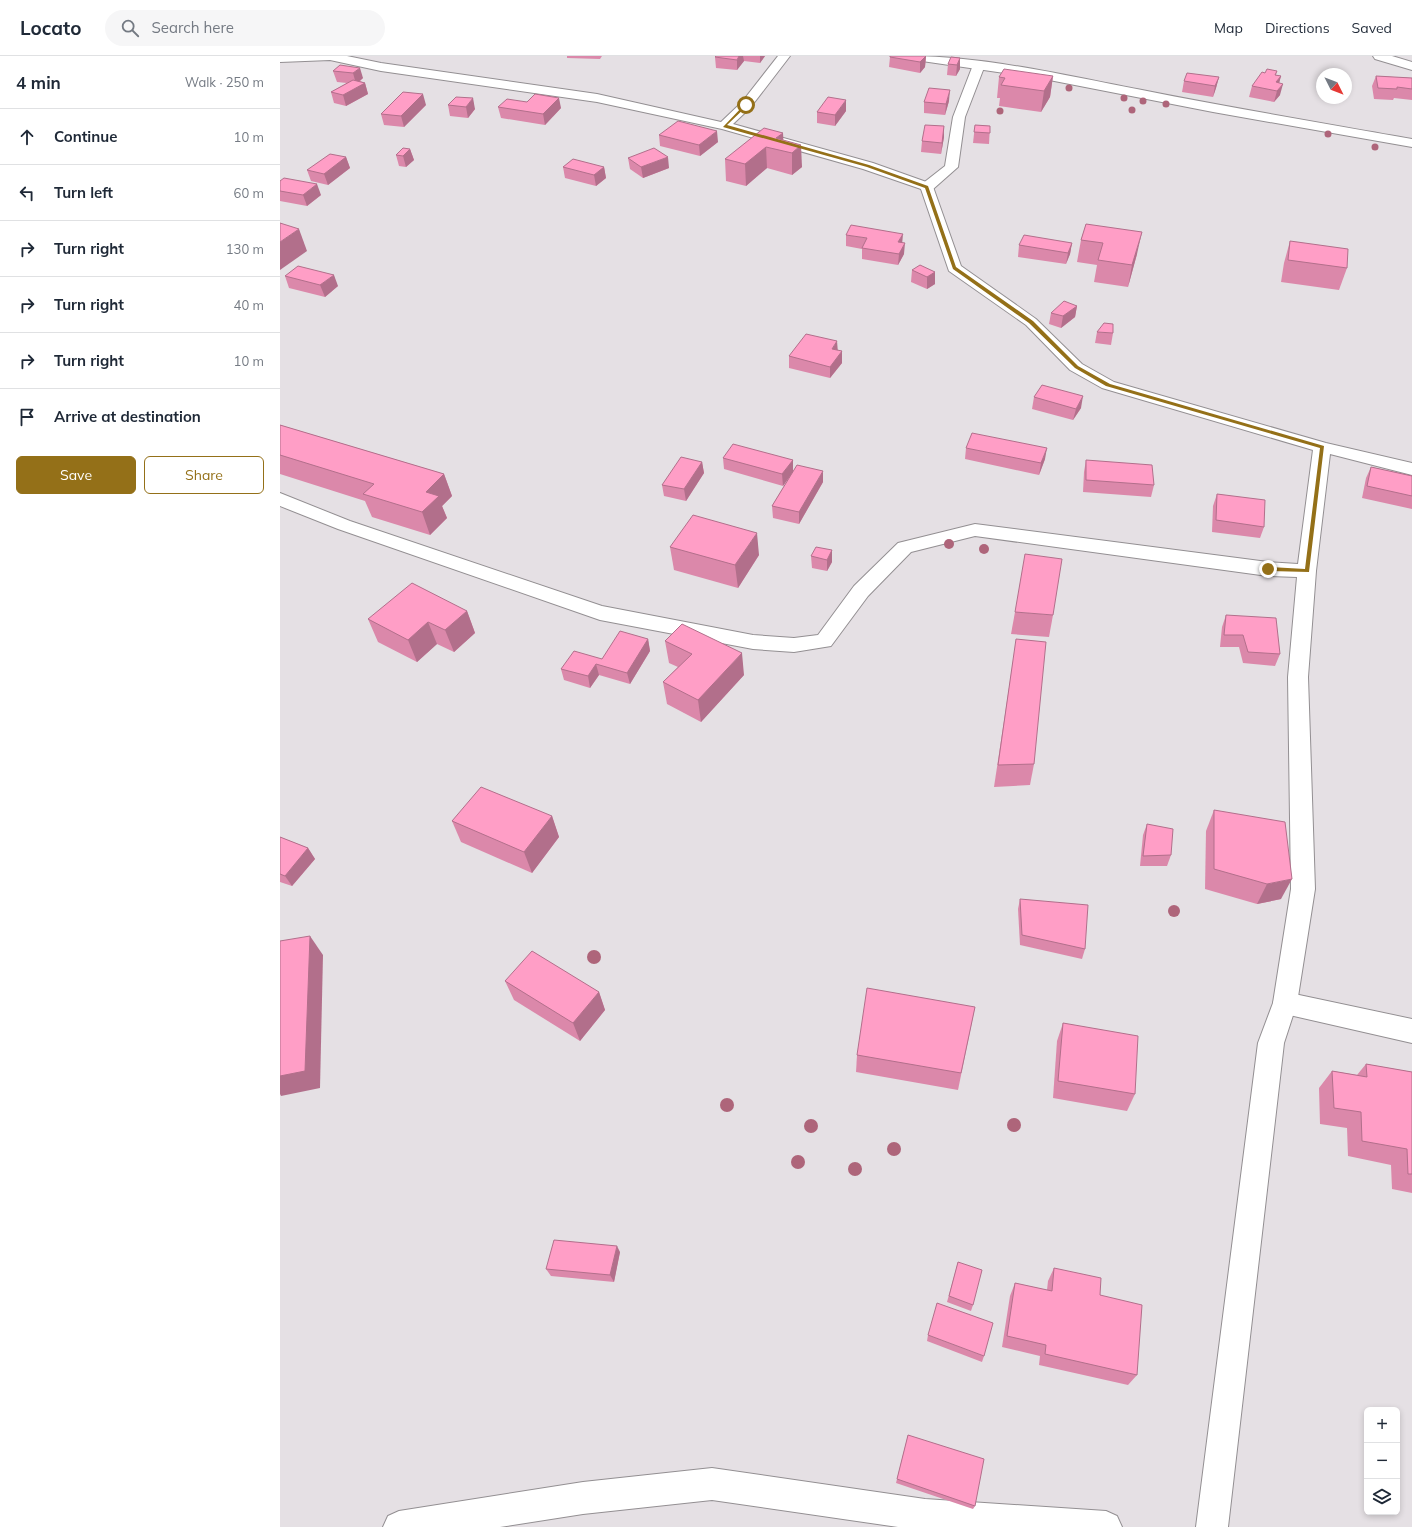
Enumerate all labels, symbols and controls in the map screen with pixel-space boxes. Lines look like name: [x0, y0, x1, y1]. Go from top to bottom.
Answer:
search box: [105, 10, 385, 46]
text: Locato: [20, 16, 81, 40]
icon: search: [119, 17, 141, 39]
text: Search here: [151, 18, 234, 37]
text: Map: [1214, 19, 1243, 37]
text: Directions: [1265, 19, 1330, 37]
text: Saved: [1352, 19, 1392, 37]
north arrow: [1316, 68, 1352, 104]
text: 4 min: [16, 72, 61, 93]
text: Walk · 250 m: [185, 74, 264, 90]
route start: [737, 96, 755, 114]
icon: ahead: [16, 126, 38, 148]
text: Continue: [54, 127, 117, 146]
text: 10 m: [234, 129, 264, 145]
icon: left: [16, 182, 38, 204]
text: Turn left: [54, 183, 113, 202]
text: 60 m: [234, 185, 264, 201]
icon: right: [16, 238, 38, 260]
text: Turn right: [54, 239, 124, 258]
text: 130 m: [226, 241, 264, 257]
icon: right: [16, 294, 38, 316]
text: Turn right: [54, 295, 124, 314]
text: 40 m: [234, 297, 264, 313]
icon: right: [16, 350, 38, 372]
text: Turn right: [54, 351, 124, 370]
text: 10 m: [234, 353, 264, 369]
icon: arrive: [16, 406, 38, 428]
text: Arrive at destination: [54, 407, 201, 426]
button: Save: [16, 456, 136, 494]
button: Share: [144, 456, 264, 494]
route end: [1259, 560, 1277, 578]
map controls: [1364, 1407, 1400, 1515]
button: +: [1364, 1407, 1400, 1443]
button: −: [1364, 1443, 1400, 1479]
button: layers: [1364, 1479, 1400, 1515]

